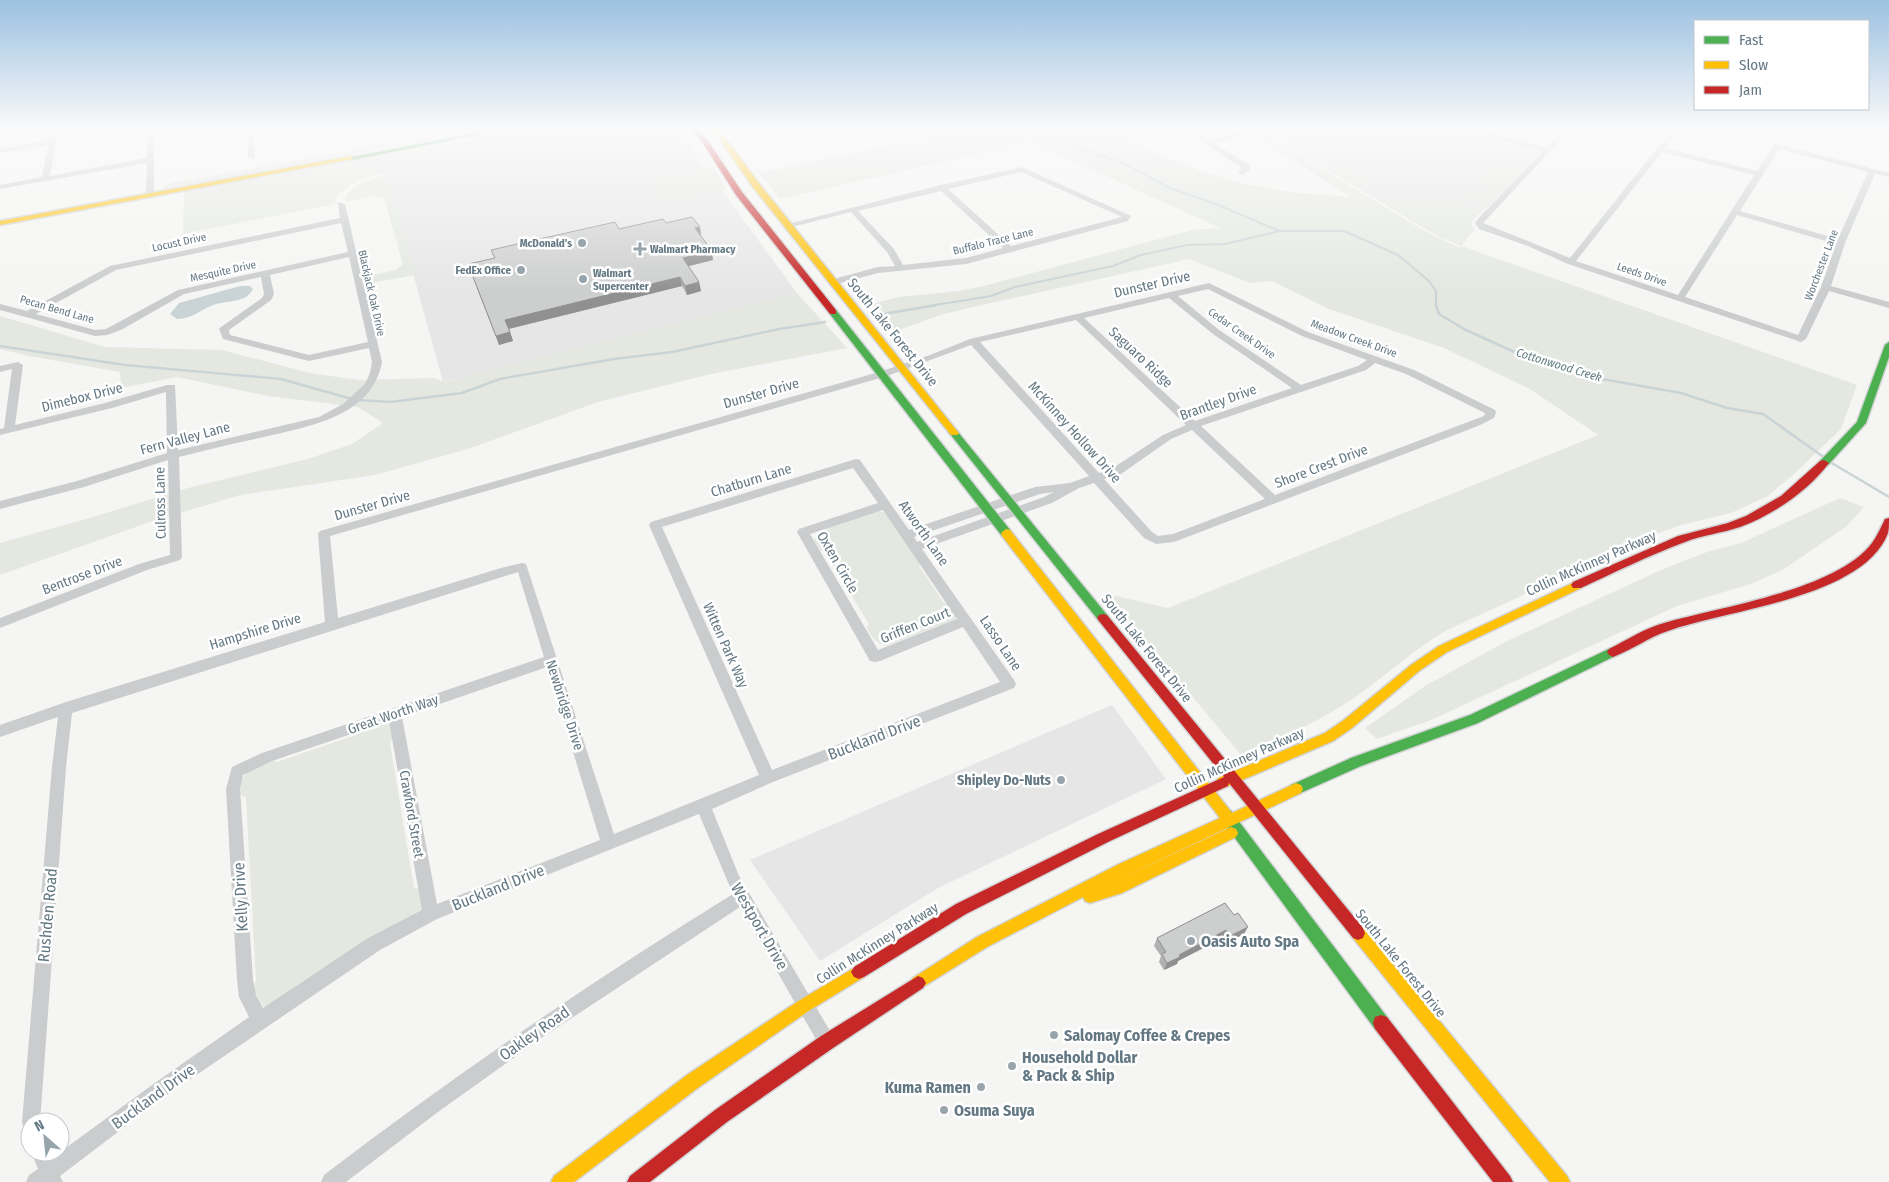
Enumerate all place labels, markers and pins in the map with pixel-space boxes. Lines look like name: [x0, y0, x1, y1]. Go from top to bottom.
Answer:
place label: McDonald's: [520, 237, 572, 250]
marker: McDonald's: [576, 237, 588, 249]
marker: Walmart Pharmacy: [634, 243, 646, 255]
place label: Walmart Pharmacy: [650, 243, 736, 256]
place label: FedEx Office: [456, 264, 511, 277]
marker: FedEx Office: [515, 264, 527, 276]
place label: Walmart Supercenter: [593, 267, 650, 293]
marker: Walmart Supercenter: [577, 273, 589, 285]
place label: Shipley Do-Nuts: [957, 772, 1051, 789]
marker: Shipley Do-Nuts: [1055, 774, 1067, 786]
place label: Oasis Auto Spa: [1201, 932, 1299, 951]
marker: Oasis Auto Spa: [1185, 935, 1197, 947]
place label: Salomay Coffee & Crepes: [1064, 1026, 1230, 1045]
marker: Salomay Coffee & Crepes: [1048, 1029, 1060, 1041]
place label: Household Dollar & Pack & Ship: [1022, 1048, 1138, 1085]
marker: Household Dollar & Pack & Ship: [1006, 1060, 1018, 1072]
place label: Kuma Ramen: [885, 1078, 971, 1097]
marker: Kuma Ramen: [975, 1081, 987, 1093]
place label: Osuma Suya: [954, 1101, 1035, 1120]
marker: Osuma Suya: [938, 1104, 950, 1116]

